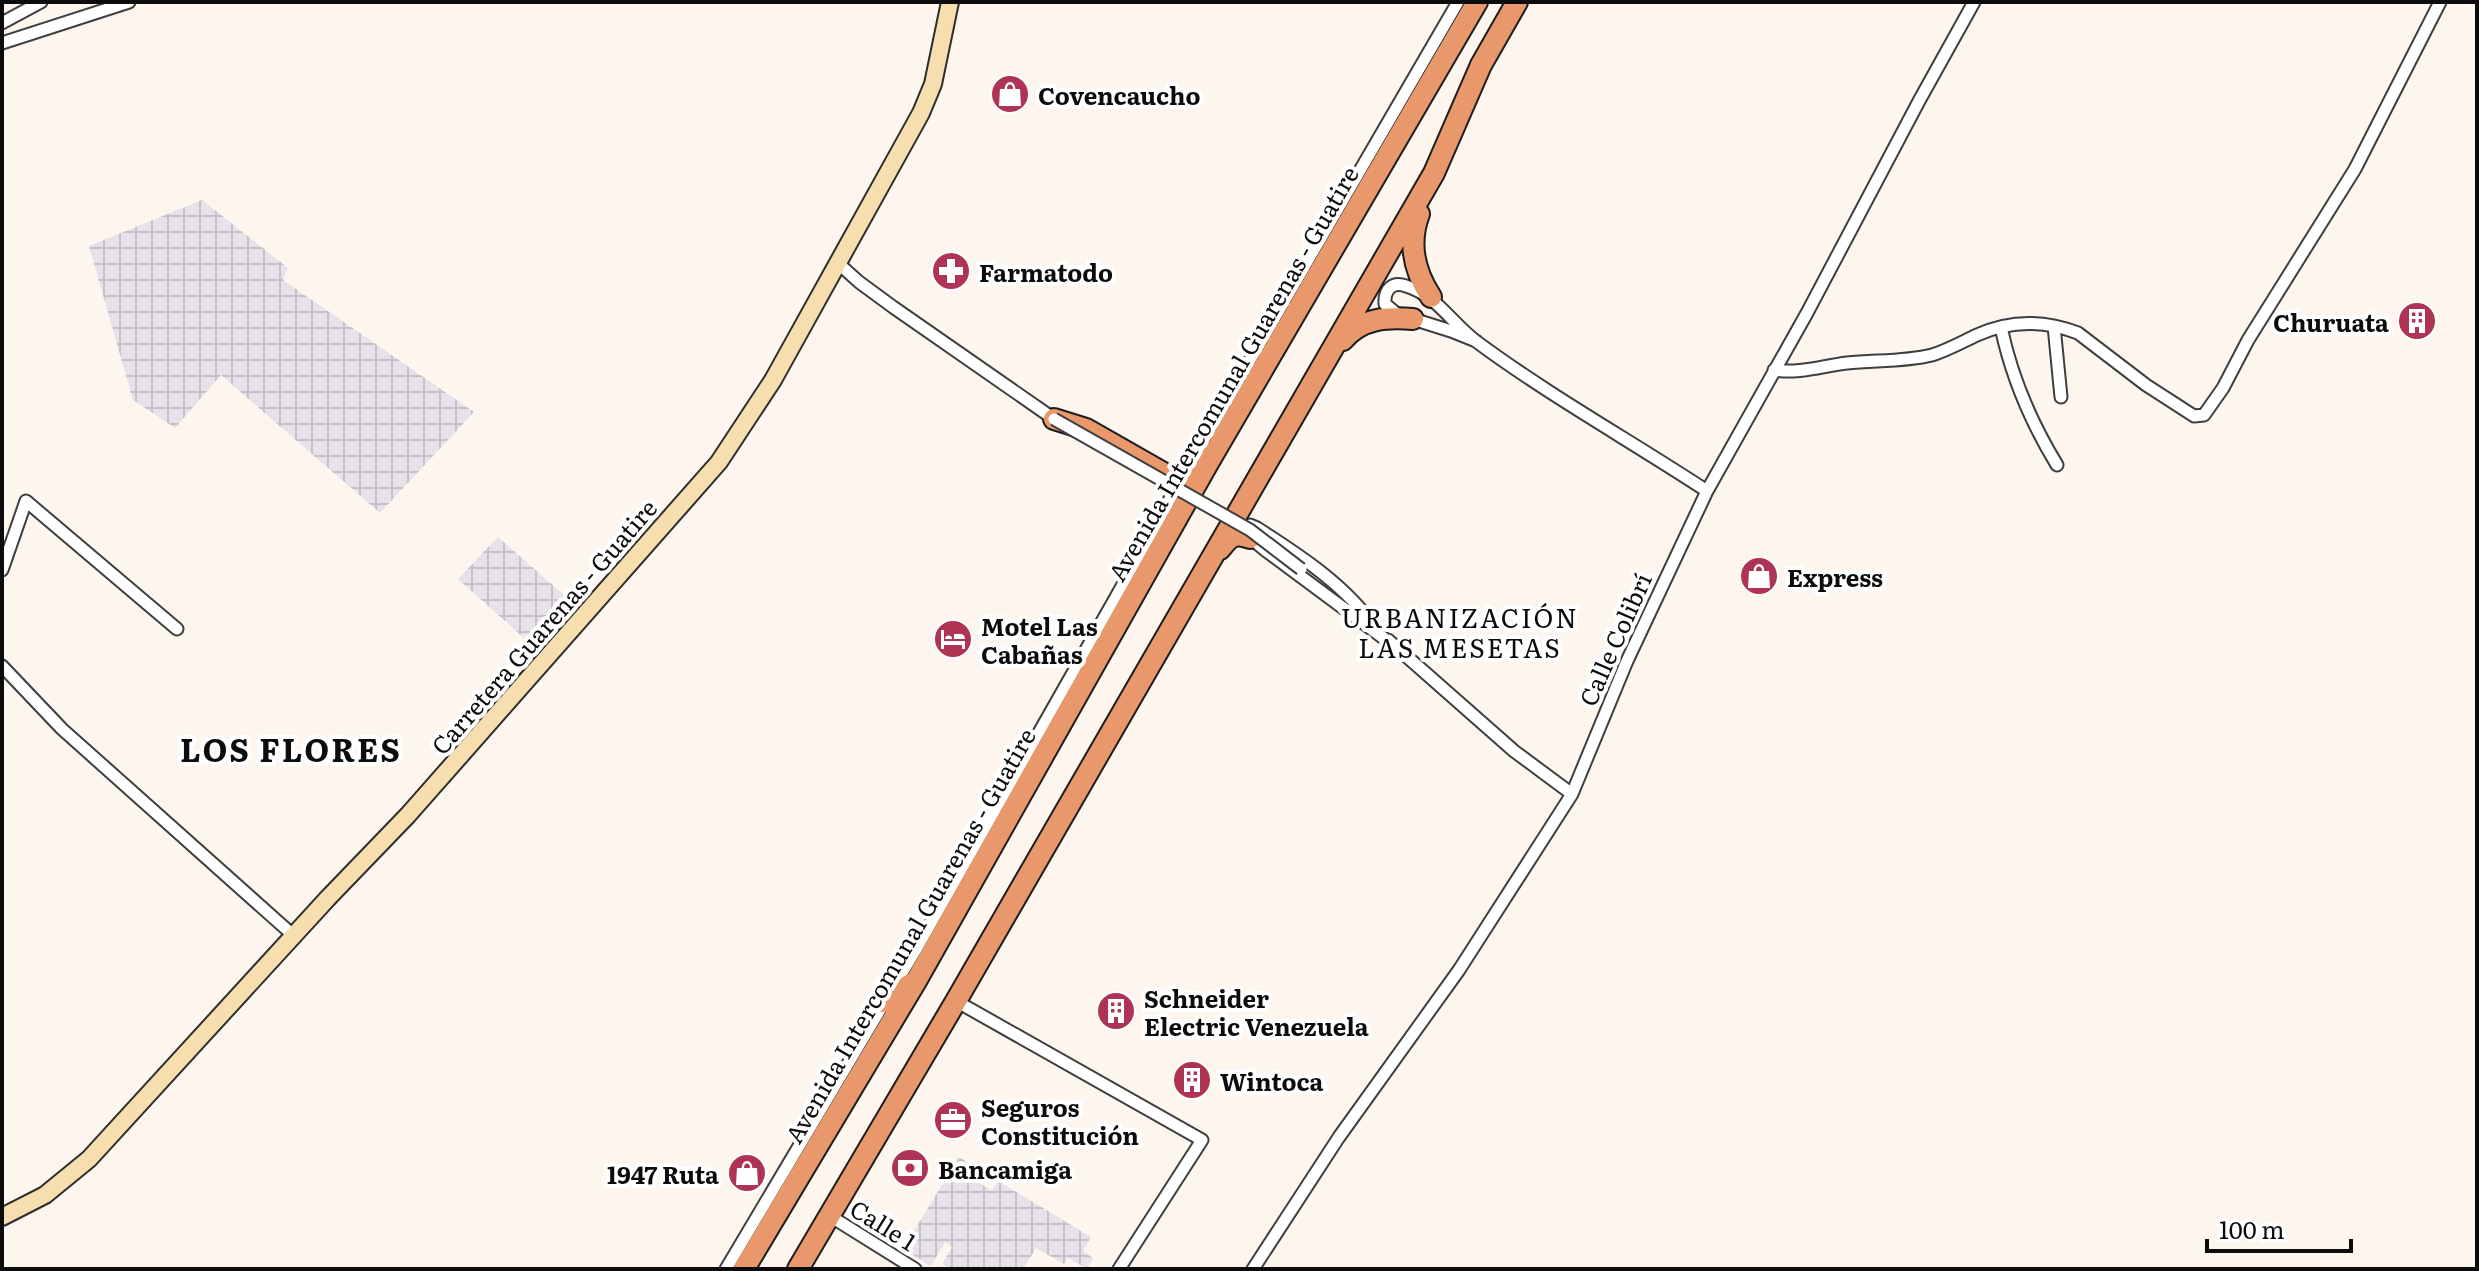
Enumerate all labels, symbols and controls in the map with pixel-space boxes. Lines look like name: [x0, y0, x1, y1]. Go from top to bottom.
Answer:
shop icon: Covencaucho: [989, 73, 1031, 115]
place label: Covencaucho: [1038, 77, 1201, 112]
street label: Avenida Intercomunal Guarenas - Guatire: [1098, 159, 1366, 587]
pharmacy icon: Farmatodo: [930, 250, 972, 292]
place label: Farmatodo: [979, 254, 1113, 289]
building icon: Churuata: [2396, 300, 2438, 342]
place label: Churuata: [2273, 304, 2389, 339]
street label: Carretera Guarenas - Guatire: [422, 491, 664, 761]
shop icon: Express: [1738, 555, 1780, 597]
place label: Express: [1787, 559, 1883, 594]
street label: Calle Colibrí: [1569, 567, 1659, 711]
district label: URBANIZACIÓN LAS MESETAS: [1341, 597, 1579, 666]
place label: Motel Las Cabañas: [981, 608, 1098, 671]
hotel icon: Motel Las Cabañas: [932, 618, 974, 660]
street label: Avenida Intercomunal Guarenas - Guatire: [775, 721, 1043, 1149]
district label: LOS FLORES: [180, 724, 402, 772]
place label: Schneider Electric Venezuela: [1144, 980, 1369, 1043]
building icon: Schneider Electric Venezuela: [1095, 990, 1137, 1032]
building icon: Wintoca: [1171, 1059, 1213, 1101]
place label: Wintoca: [1220, 1063, 1323, 1098]
place label: Seguros Constitución: [981, 1089, 1139, 1152]
office icon: Seguros Constitución: [932, 1099, 974, 1141]
bank icon: Bancamiga: [889, 1147, 931, 1189]
place label: Bancamiga: [938, 1151, 1072, 1186]
shop icon: 1947 Ruta: [726, 1152, 768, 1194]
place label: 1947 Ruta: [607, 1156, 719, 1191]
street label: Calle 1: [844, 1190, 924, 1258]
scale bar: [2207, 1203, 2351, 1253]
text: 100 m: [2219, 1211, 2285, 1246]

